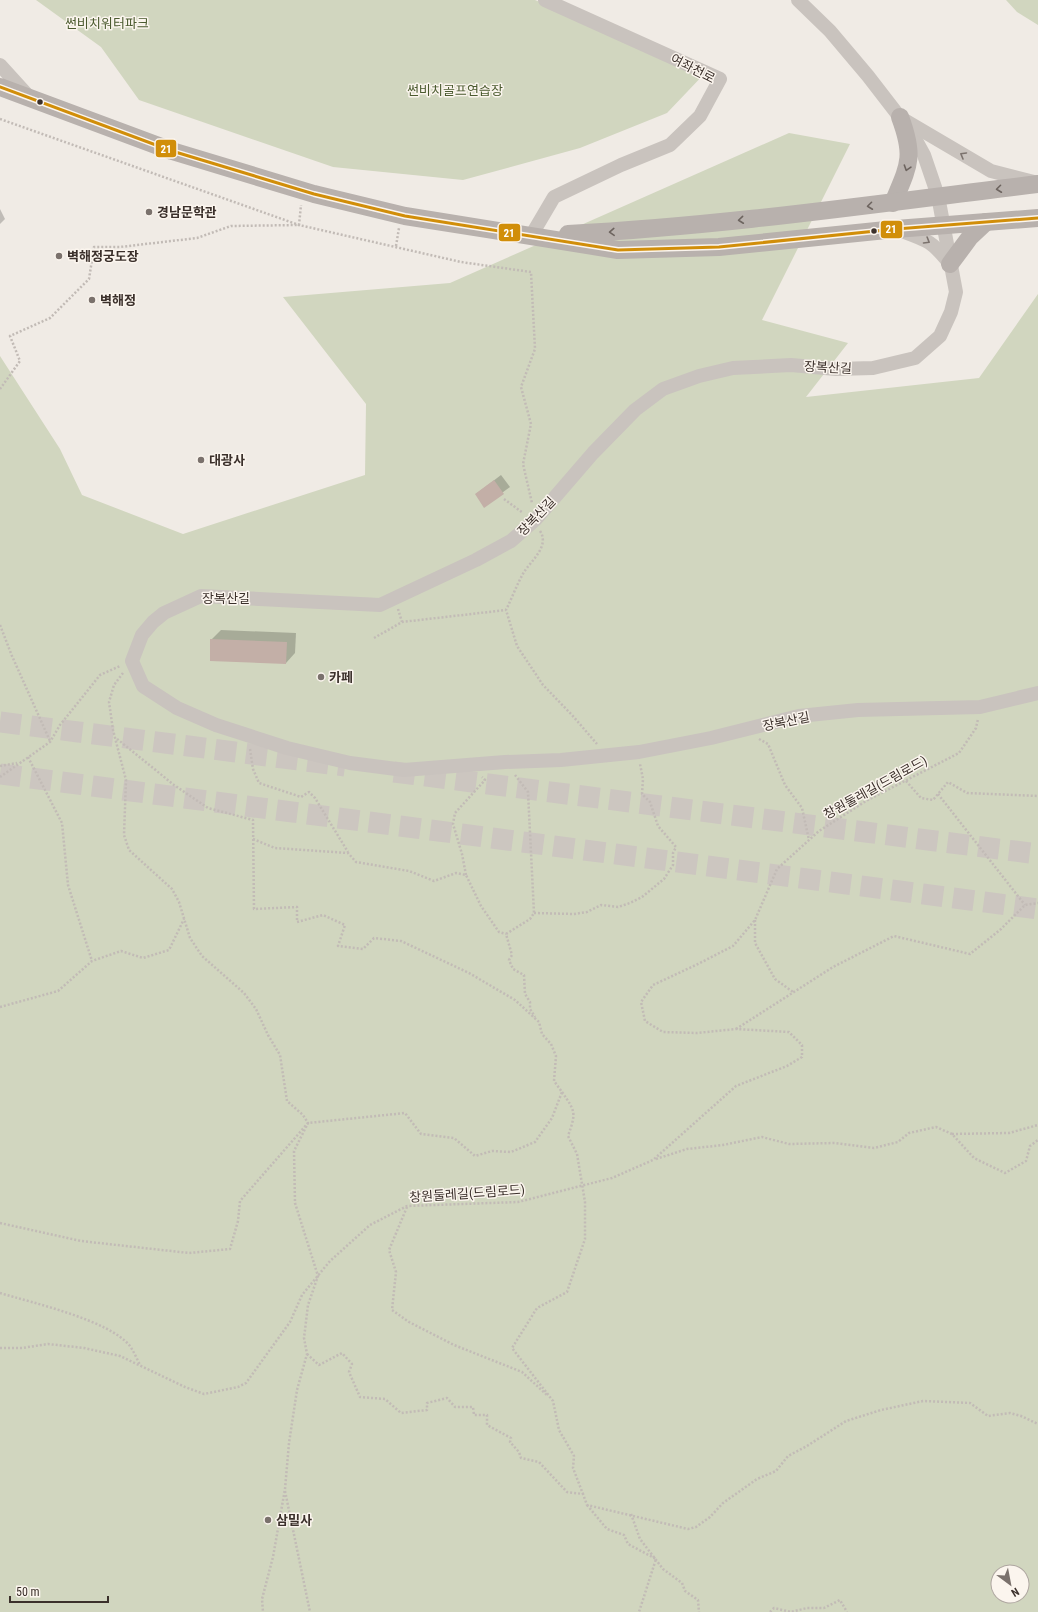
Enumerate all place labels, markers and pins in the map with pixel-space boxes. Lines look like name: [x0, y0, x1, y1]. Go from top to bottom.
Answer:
unlabelled marker: [35, 97, 45, 107]
place label: 경남문학관: [157, 205, 217, 220]
marker: 경남문학관: [144, 207, 154, 217]
unlabelled marker: [869, 226, 879, 236]
place label: 벽해정궁도장: [67, 249, 139, 264]
marker: 벽해정궁도장: [54, 251, 64, 261]
place label: 벽해정: [100, 293, 136, 308]
marker: 벽해정: [87, 295, 97, 305]
place label: 대광사: [209, 453, 245, 468]
marker: 대광사: [196, 455, 206, 465]
place label: 카페: [329, 670, 353, 685]
marker: 카페: [316, 672, 326, 682]
place label: 삼밀사: [276, 1513, 312, 1528]
marker: 삼밀사: [263, 1515, 273, 1525]

